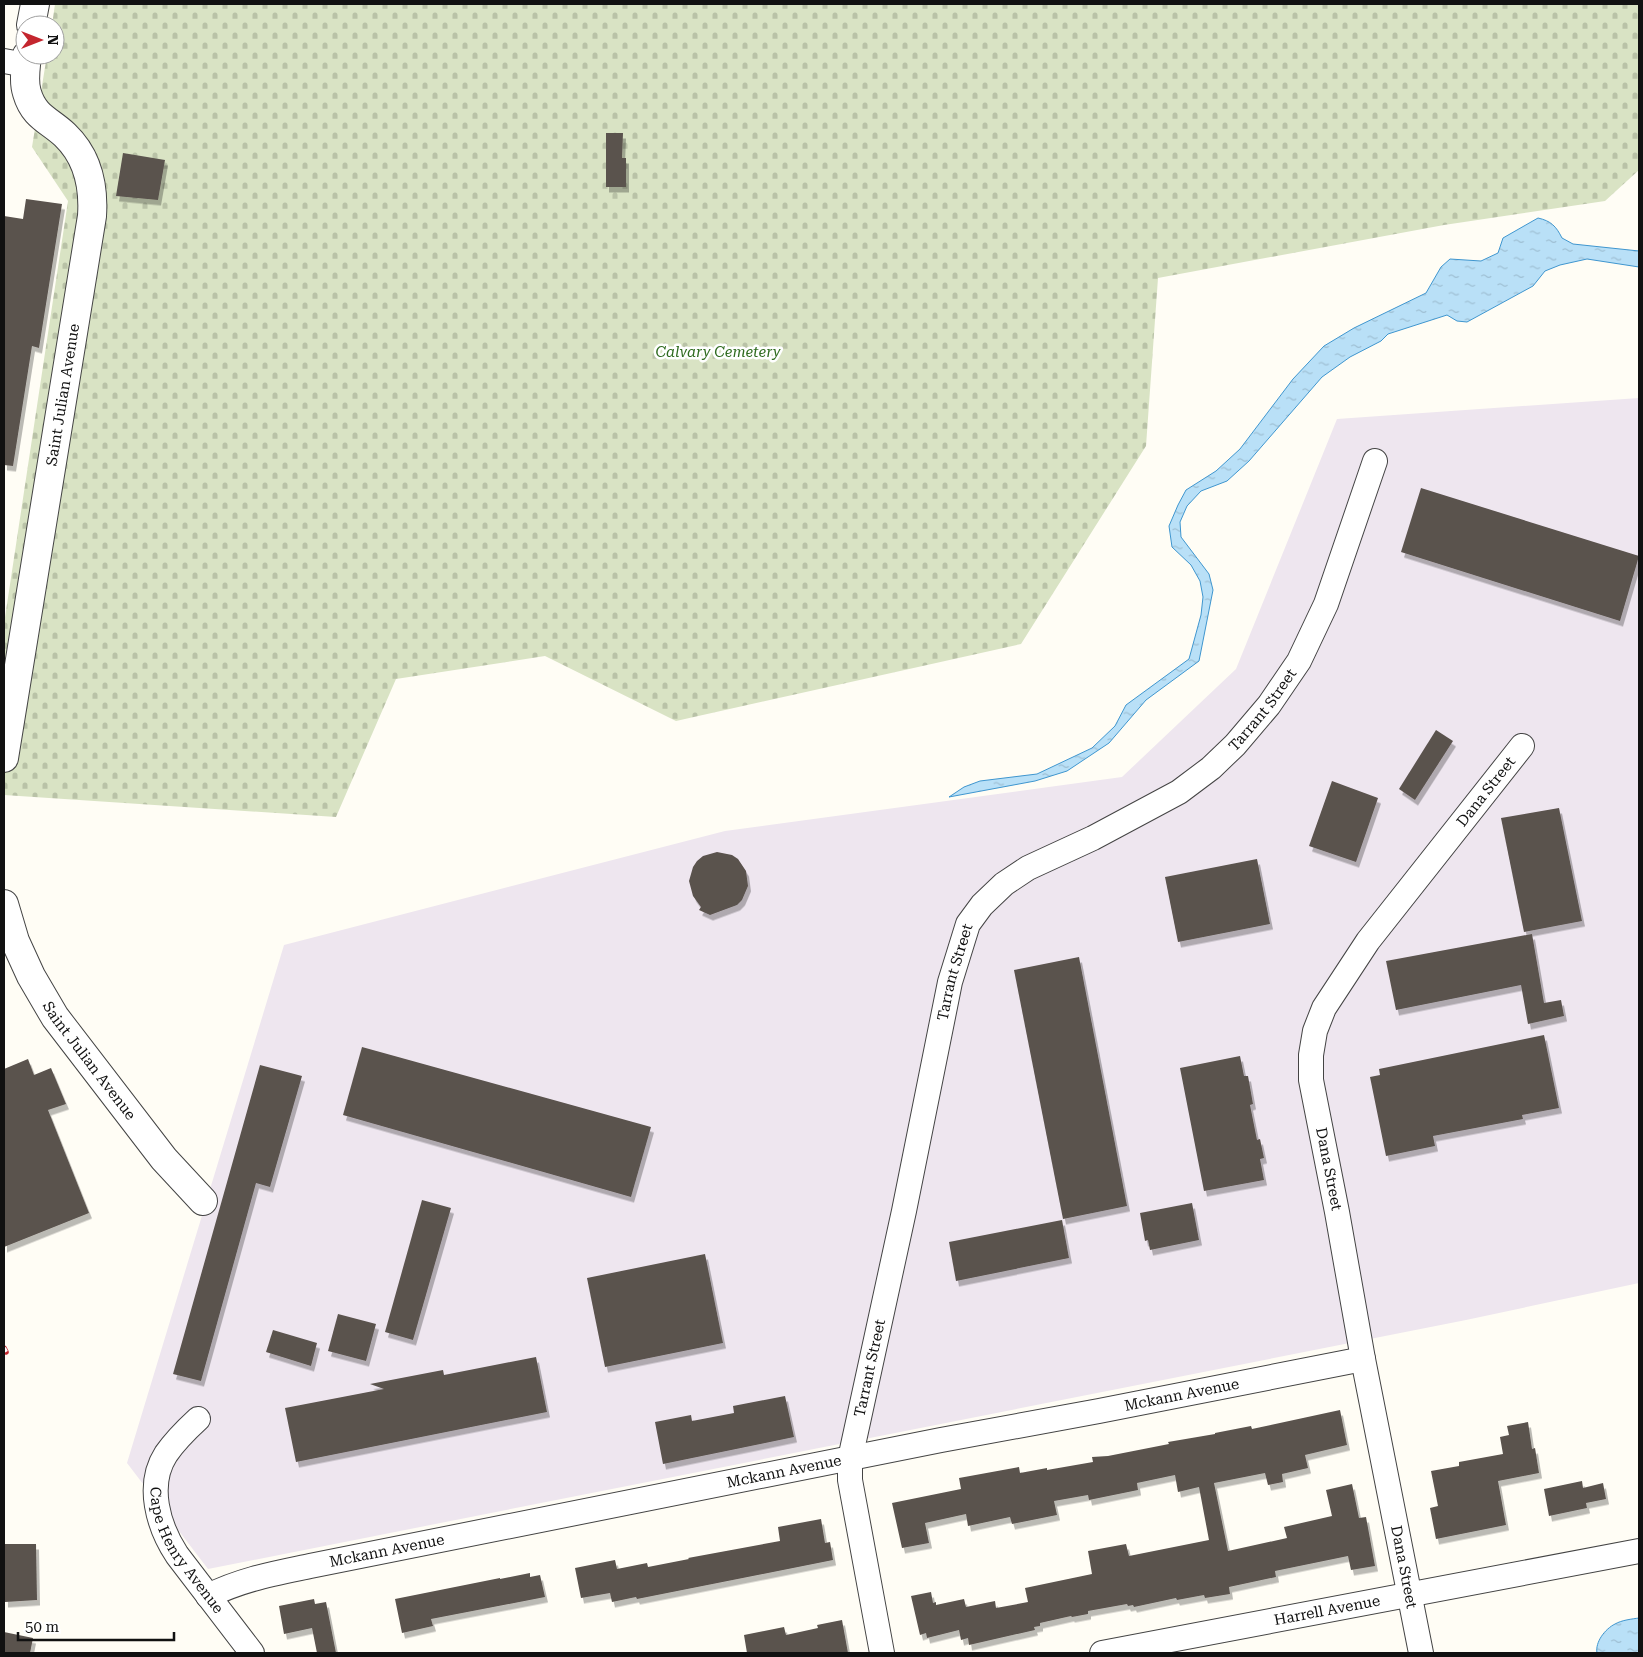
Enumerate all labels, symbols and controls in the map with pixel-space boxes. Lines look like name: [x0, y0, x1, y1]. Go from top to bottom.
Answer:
north arrow: [15, 15, 65, 65]
text: N: [45, 35, 61, 46]
street label: Saint Julian Avenue: [43, 322, 83, 467]
park label: Calvary Cemetery: [656, 343, 781, 361]
street label: Tarrant Street: [1225, 665, 1300, 755]
street label: Dana Street: [1453, 753, 1519, 830]
street label: Tarrant Street: [933, 921, 977, 1022]
street label: Saint Julian Avenue: [39, 998, 140, 1124]
street label: Dana Street: [1312, 1126, 1346, 1213]
street label: Tarrant Street: [850, 1317, 889, 1419]
street label: Mckann Avenue: [1123, 1375, 1241, 1415]
street label: Mckann Avenue: [725, 1451, 843, 1492]
street label: Cape Henry Avenue: [147, 1486, 227, 1617]
street label: Dana Street: [1387, 1524, 1421, 1611]
street label: Mckann Avenue: [328, 1530, 446, 1571]
street label: Harrell Avenue: [1272, 1591, 1382, 1629]
scale bar: [18, 1610, 174, 1642]
text: 50 m: [25, 1618, 60, 1636]

